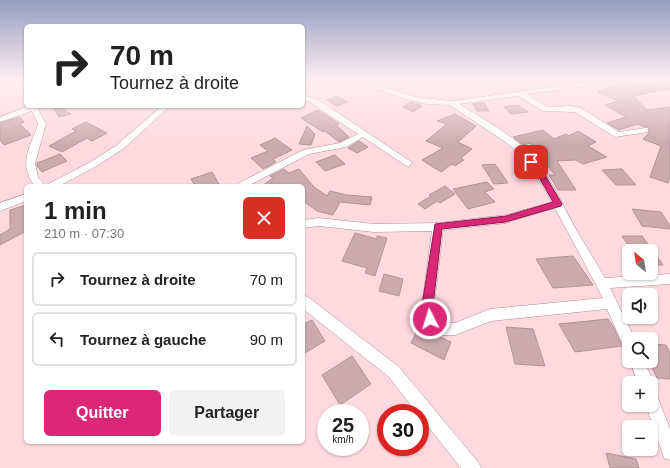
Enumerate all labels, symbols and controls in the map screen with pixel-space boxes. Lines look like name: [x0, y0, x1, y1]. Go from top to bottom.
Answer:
icon: right: [44, 40, 96, 92]
text: 70 m: [110, 40, 174, 71]
text: Tournez à droite: [110, 73, 239, 93]
pin: [514, 145, 548, 179]
icon: arrive: [520, 151, 542, 173]
text: 1 min: [44, 197, 107, 224]
button: close: [243, 197, 285, 239]
text: 210 m · 07:30: [44, 226, 124, 241]
north arrow: [622, 244, 658, 280]
map controls: [622, 244, 658, 456]
icon: right: [46, 268, 68, 290]
text: Tournez à droite: [80, 271, 196, 288]
text: 70 m: [250, 271, 283, 288]
button: sound: [622, 288, 658, 324]
position arrow: [409, 298, 451, 340]
icon: left: [46, 328, 68, 350]
text: Tournez à gauche: [80, 331, 206, 348]
text: 90 m: [250, 331, 283, 348]
button: search: [622, 332, 658, 368]
button: +: [622, 376, 658, 412]
button: Quitter: [44, 390, 161, 436]
button: Partager: [169, 390, 285, 436]
speed limit sign: 30: [377, 404, 429, 456]
text: 25: [332, 414, 354, 436]
button: −: [622, 420, 658, 456]
text: km/h: [332, 434, 354, 445]

